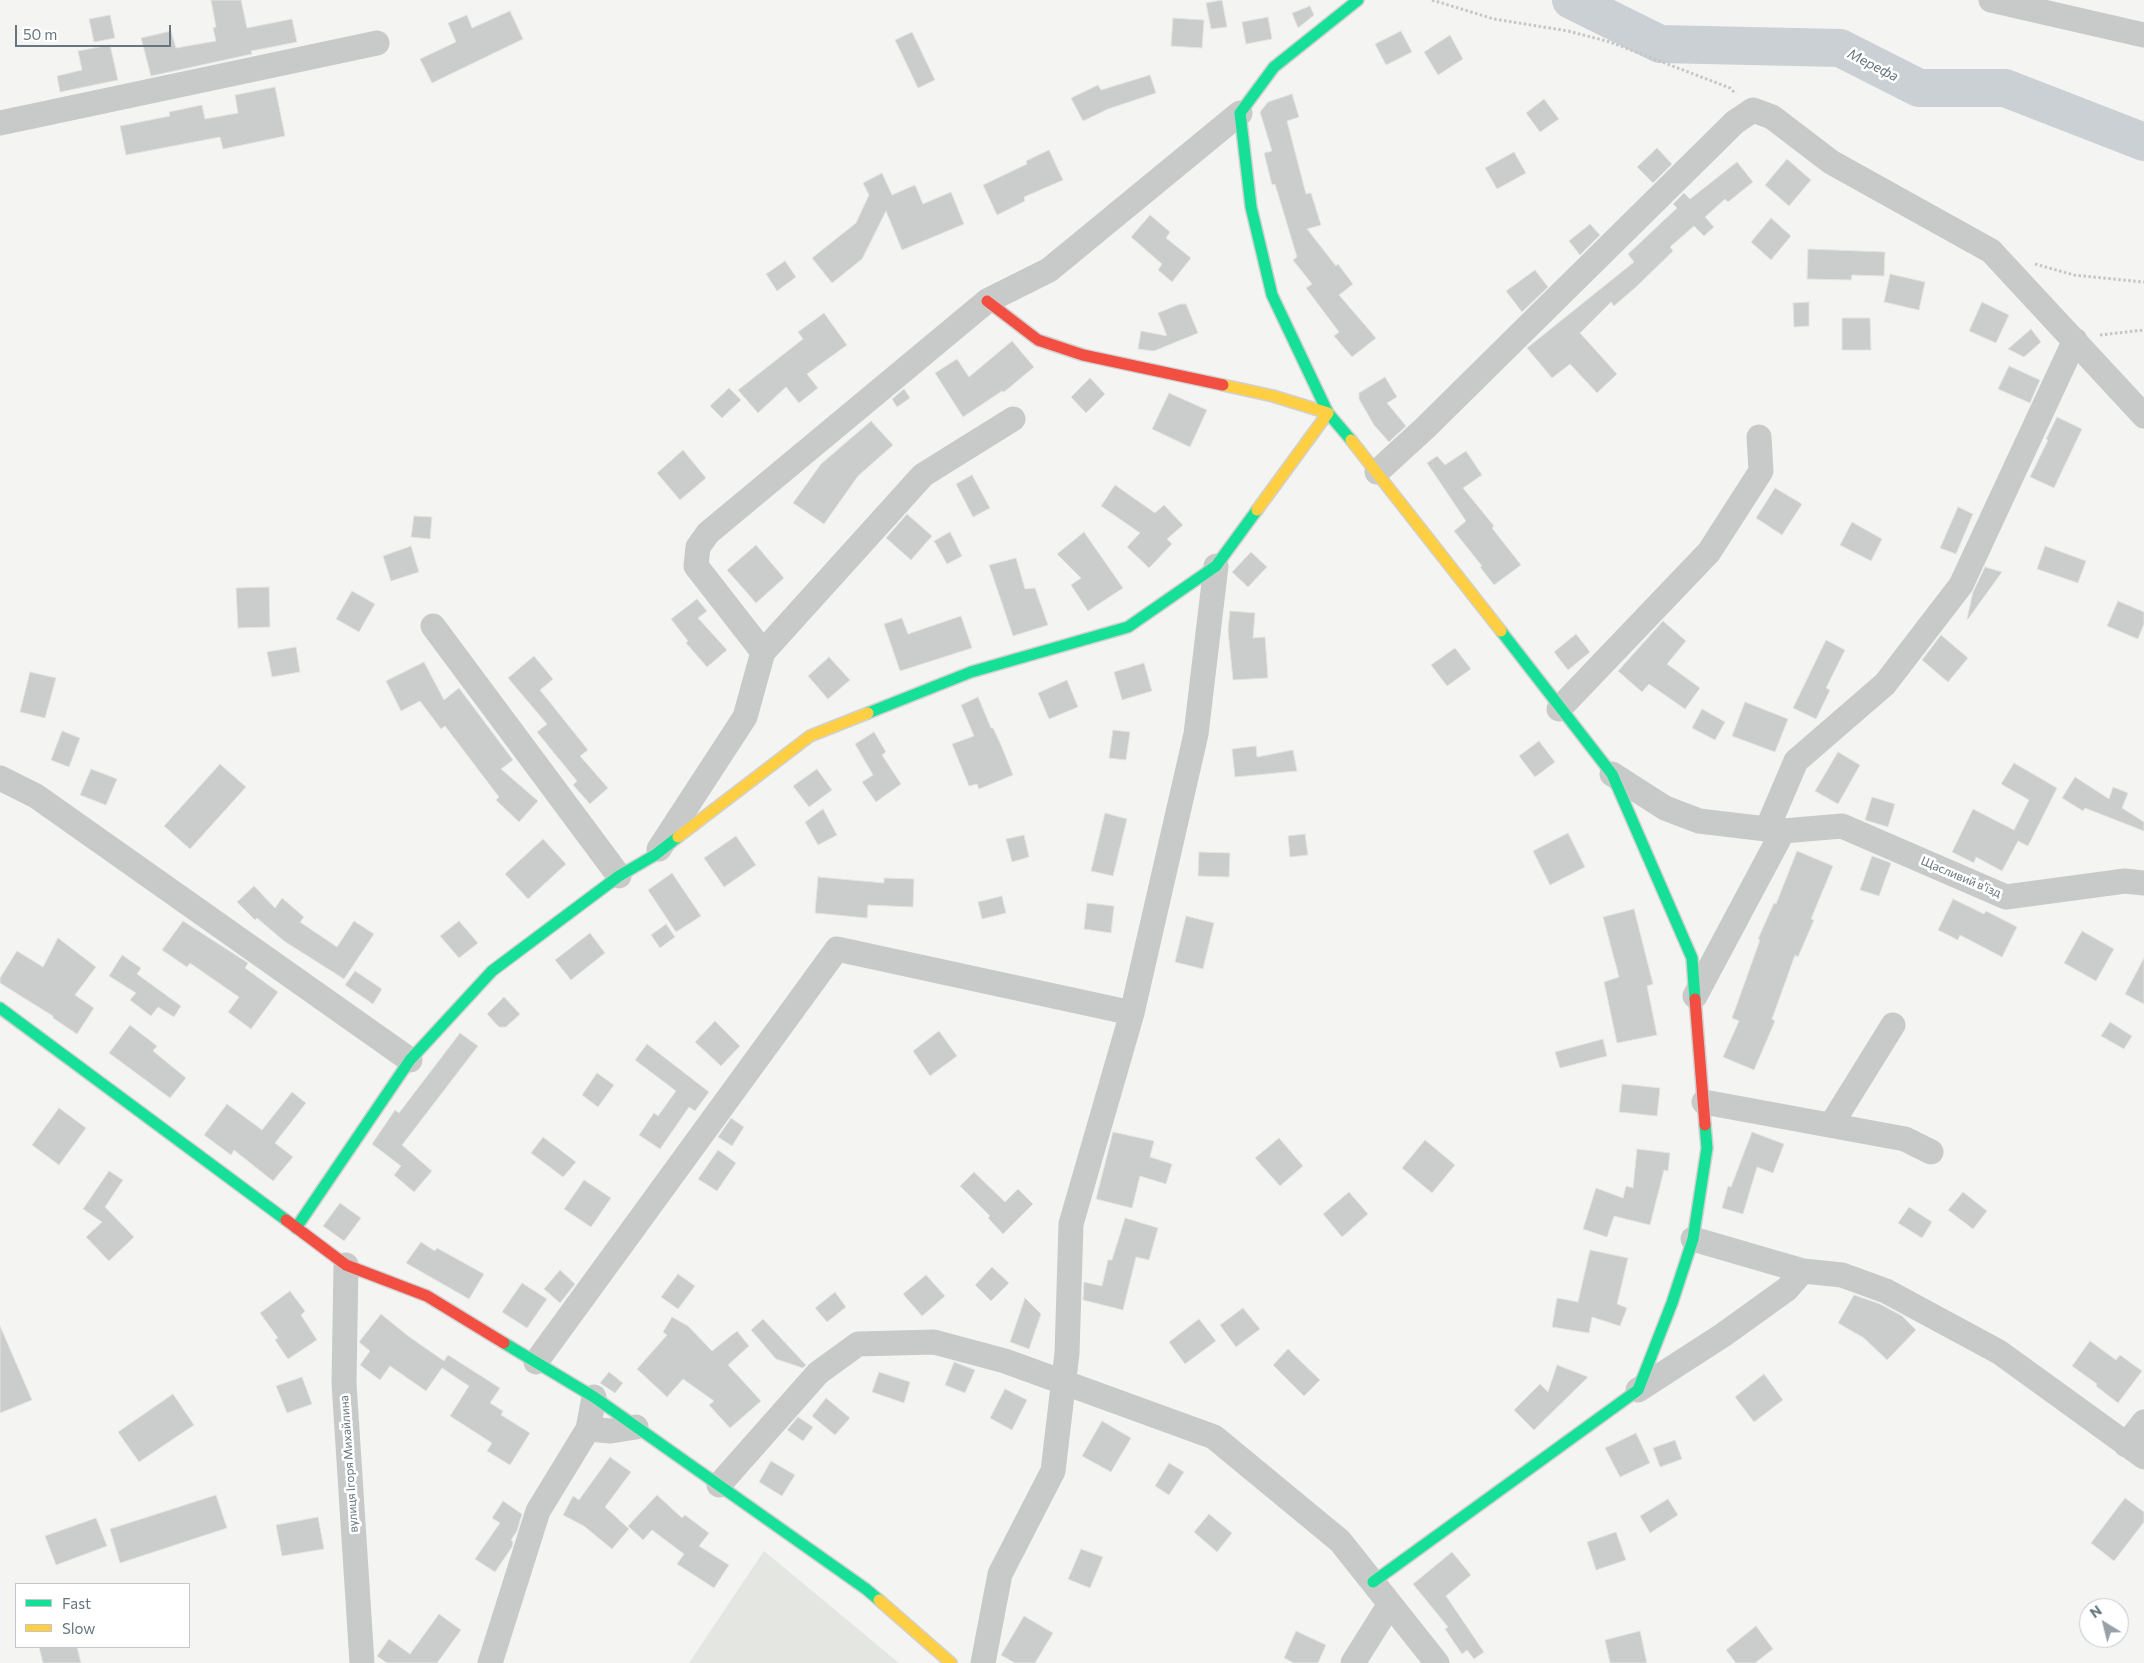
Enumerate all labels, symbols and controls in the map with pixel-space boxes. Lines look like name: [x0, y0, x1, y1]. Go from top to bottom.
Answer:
scale bar: [18, 15, 174, 47]
text: 50 m: [23, 25, 57, 43]
water label: Мерефа: [1845, 45, 1901, 85]
street label: Щасливий в'їзд: [1919, 854, 2003, 900]
street label: вулиця Ігоря Михайлина: [337, 1395, 361, 1533]
legend: [15, 1583, 190, 1648]
text: Fast: [62, 1594, 91, 1612]
north arrow: [2079, 1598, 2129, 1648]
text: N: [2086, 1601, 2105, 1621]
text: Slow: [62, 1619, 95, 1637]

